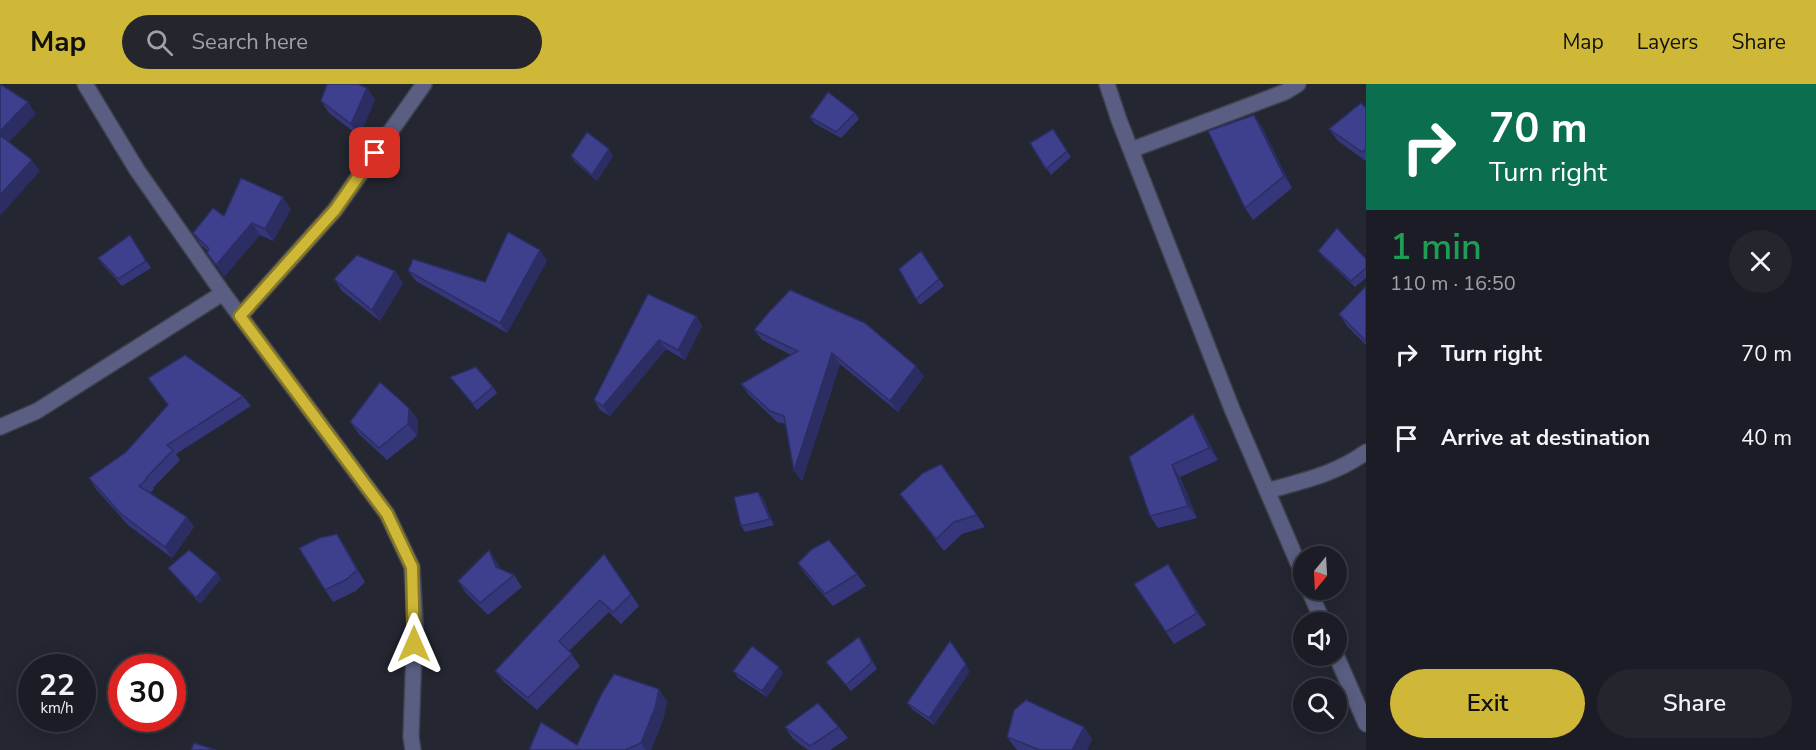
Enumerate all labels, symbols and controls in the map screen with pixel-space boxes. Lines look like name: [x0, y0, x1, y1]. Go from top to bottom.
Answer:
search box: [122, 15, 542, 69]
text: Map: [30, 23, 86, 61]
icon: search: [143, 26, 176, 59]
text: Search here: [191, 27, 308, 57]
text: Map: [1562, 28, 1604, 56]
text: Layers: [1637, 28, 1698, 56]
text: Share: [1731, 28, 1786, 56]
text: 70 m: [1489, 100, 1588, 157]
icon: right: [1390, 108, 1468, 186]
pin: [349, 127, 400, 178]
icon: arrive: [358, 136, 391, 169]
text: Turn right: [1489, 154, 1607, 191]
text: 1 min: [1390, 223, 1482, 272]
button: close: [1729, 230, 1792, 293]
text: 110 m · 16:50: [1390, 270, 1516, 297]
icon: right: [1390, 338, 1423, 371]
text: Turn right: [1441, 339, 1542, 369]
text: 70 m: [1741, 339, 1792, 369]
icon: arrive: [1390, 422, 1423, 455]
text: Arrive at destination: [1441, 423, 1650, 453]
text: 40 m: [1741, 423, 1792, 453]
north arrow: [1293, 546, 1347, 600]
map controls: [1293, 546, 1347, 732]
position arrow: [382, 612, 446, 676]
button: sound: [1293, 612, 1347, 666]
speed limit sign: 30: [108, 654, 186, 732]
text: 22: [39, 665, 75, 706]
button: Exit: [1390, 669, 1585, 738]
button: Share: [1597, 669, 1792, 738]
button: search: [1293, 678, 1347, 732]
text: km/h: [40, 698, 74, 718]

